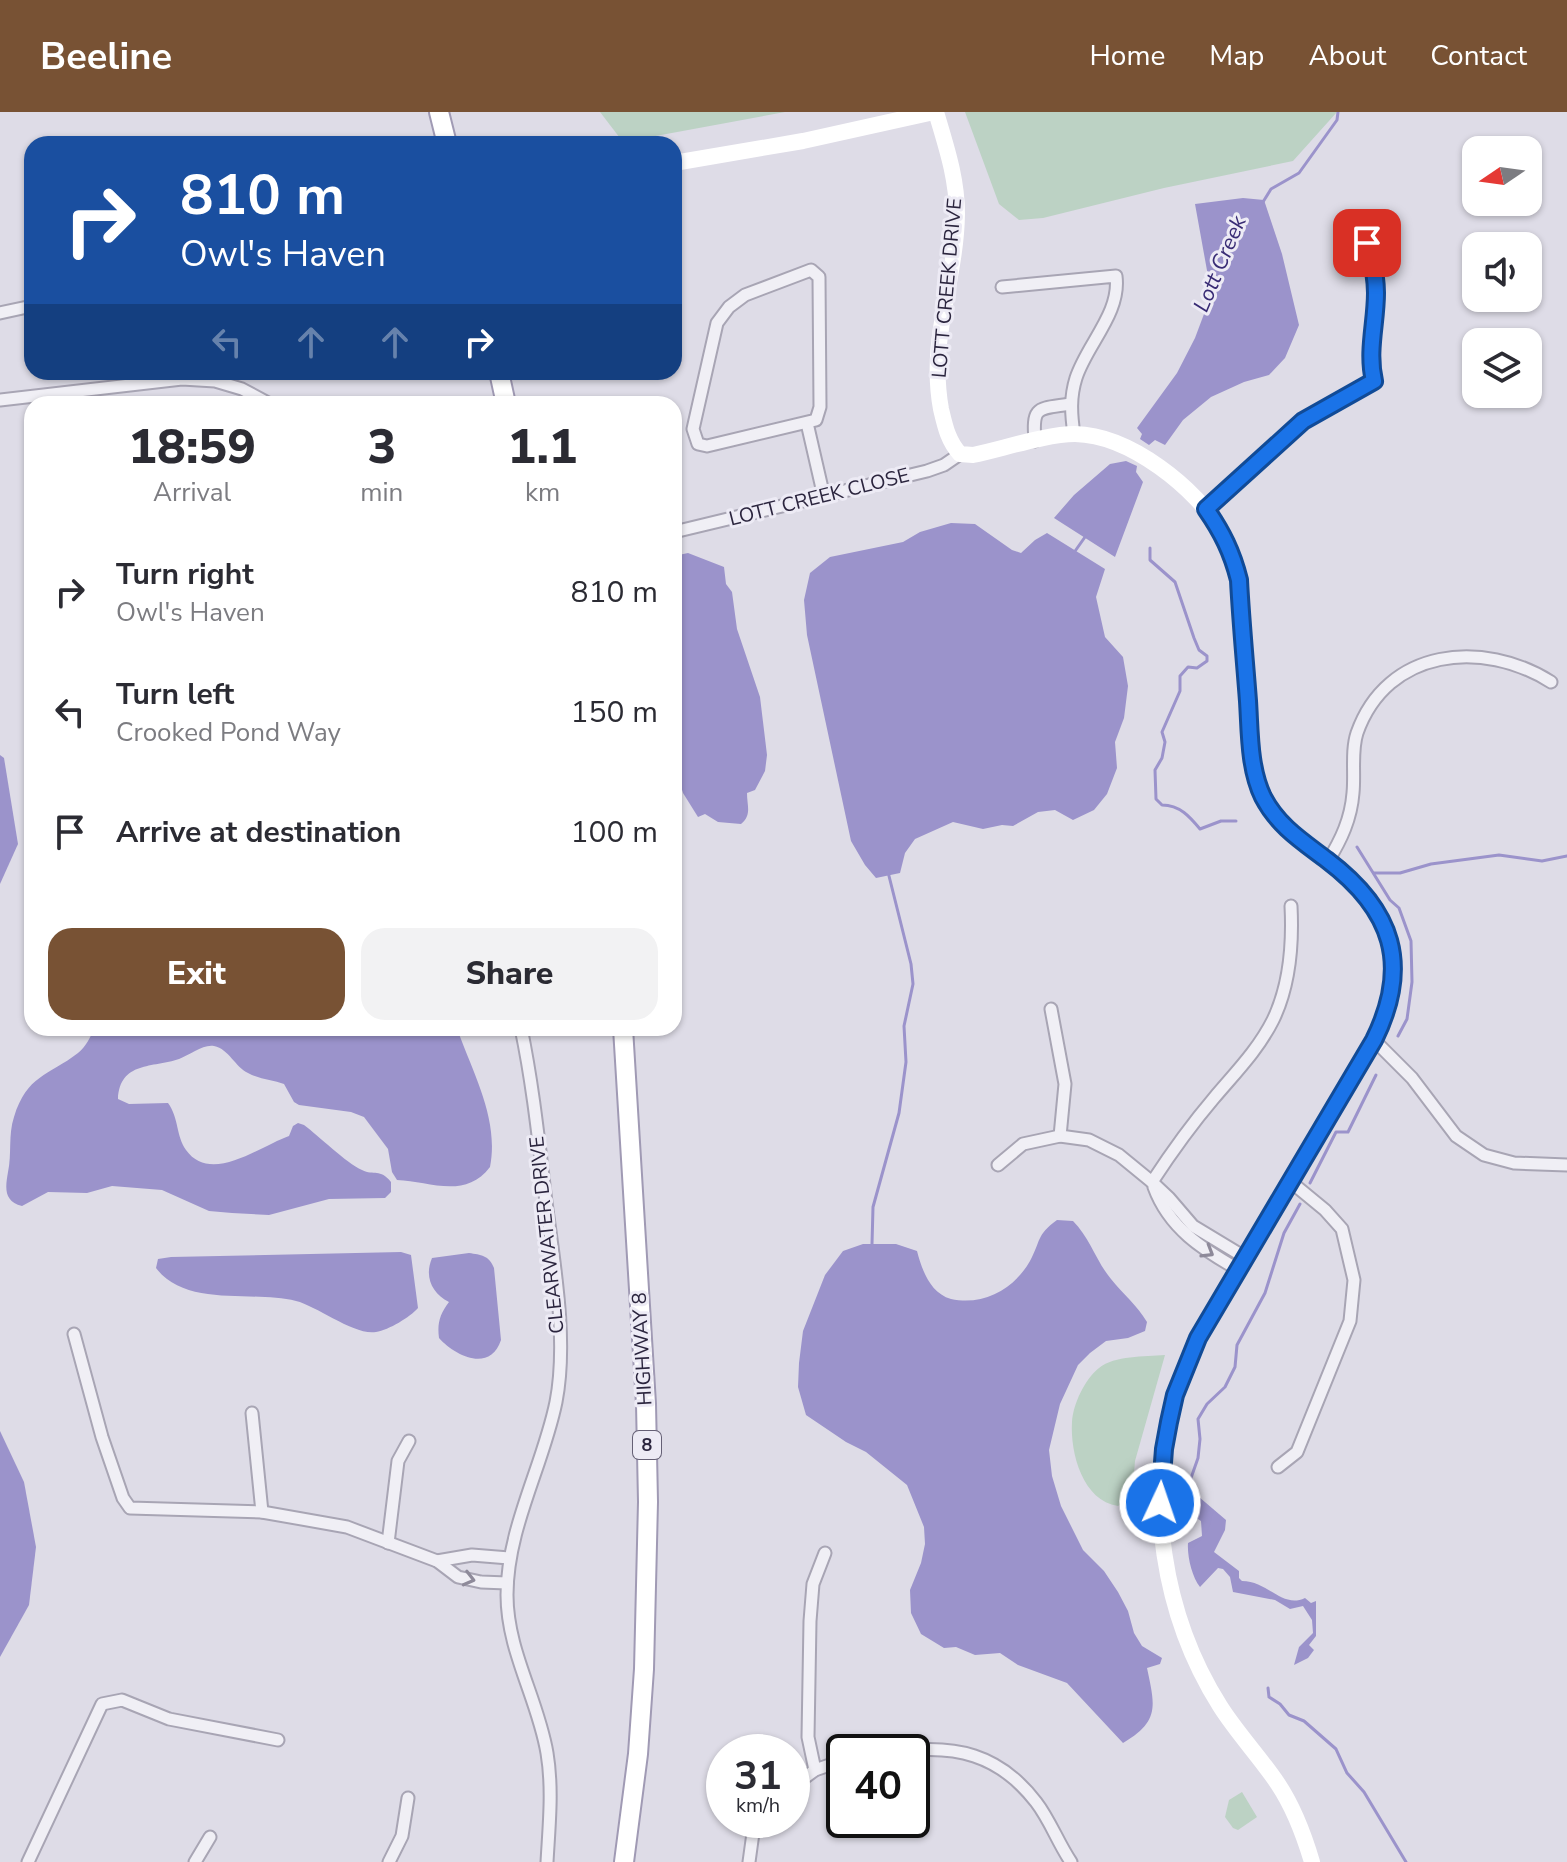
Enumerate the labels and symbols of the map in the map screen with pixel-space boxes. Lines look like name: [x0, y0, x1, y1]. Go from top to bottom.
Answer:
north arrow: [1462, 136, 1542, 216]
street label: LOTT CREEK DRIVE: [926, 197, 968, 379]
pin: [1333, 209, 1401, 277]
water label: Lott Creek: [1186, 210, 1254, 317]
street label: LOTT CREEK CLOSE: [726, 462, 912, 532]
street label: CLEARWATER DRIVE: [523, 1135, 571, 1335]
one-way arrow: [1199, 1242, 1214, 1258]
street label: HIGHWAY 8: [626, 1292, 658, 1406]
road number: 8: [633, 1431, 661, 1459]
position arrow: [1118, 1461, 1202, 1545]
one-way arrow: [462, 1570, 476, 1587]
speed limit sign: 40: [826, 1734, 930, 1838]

